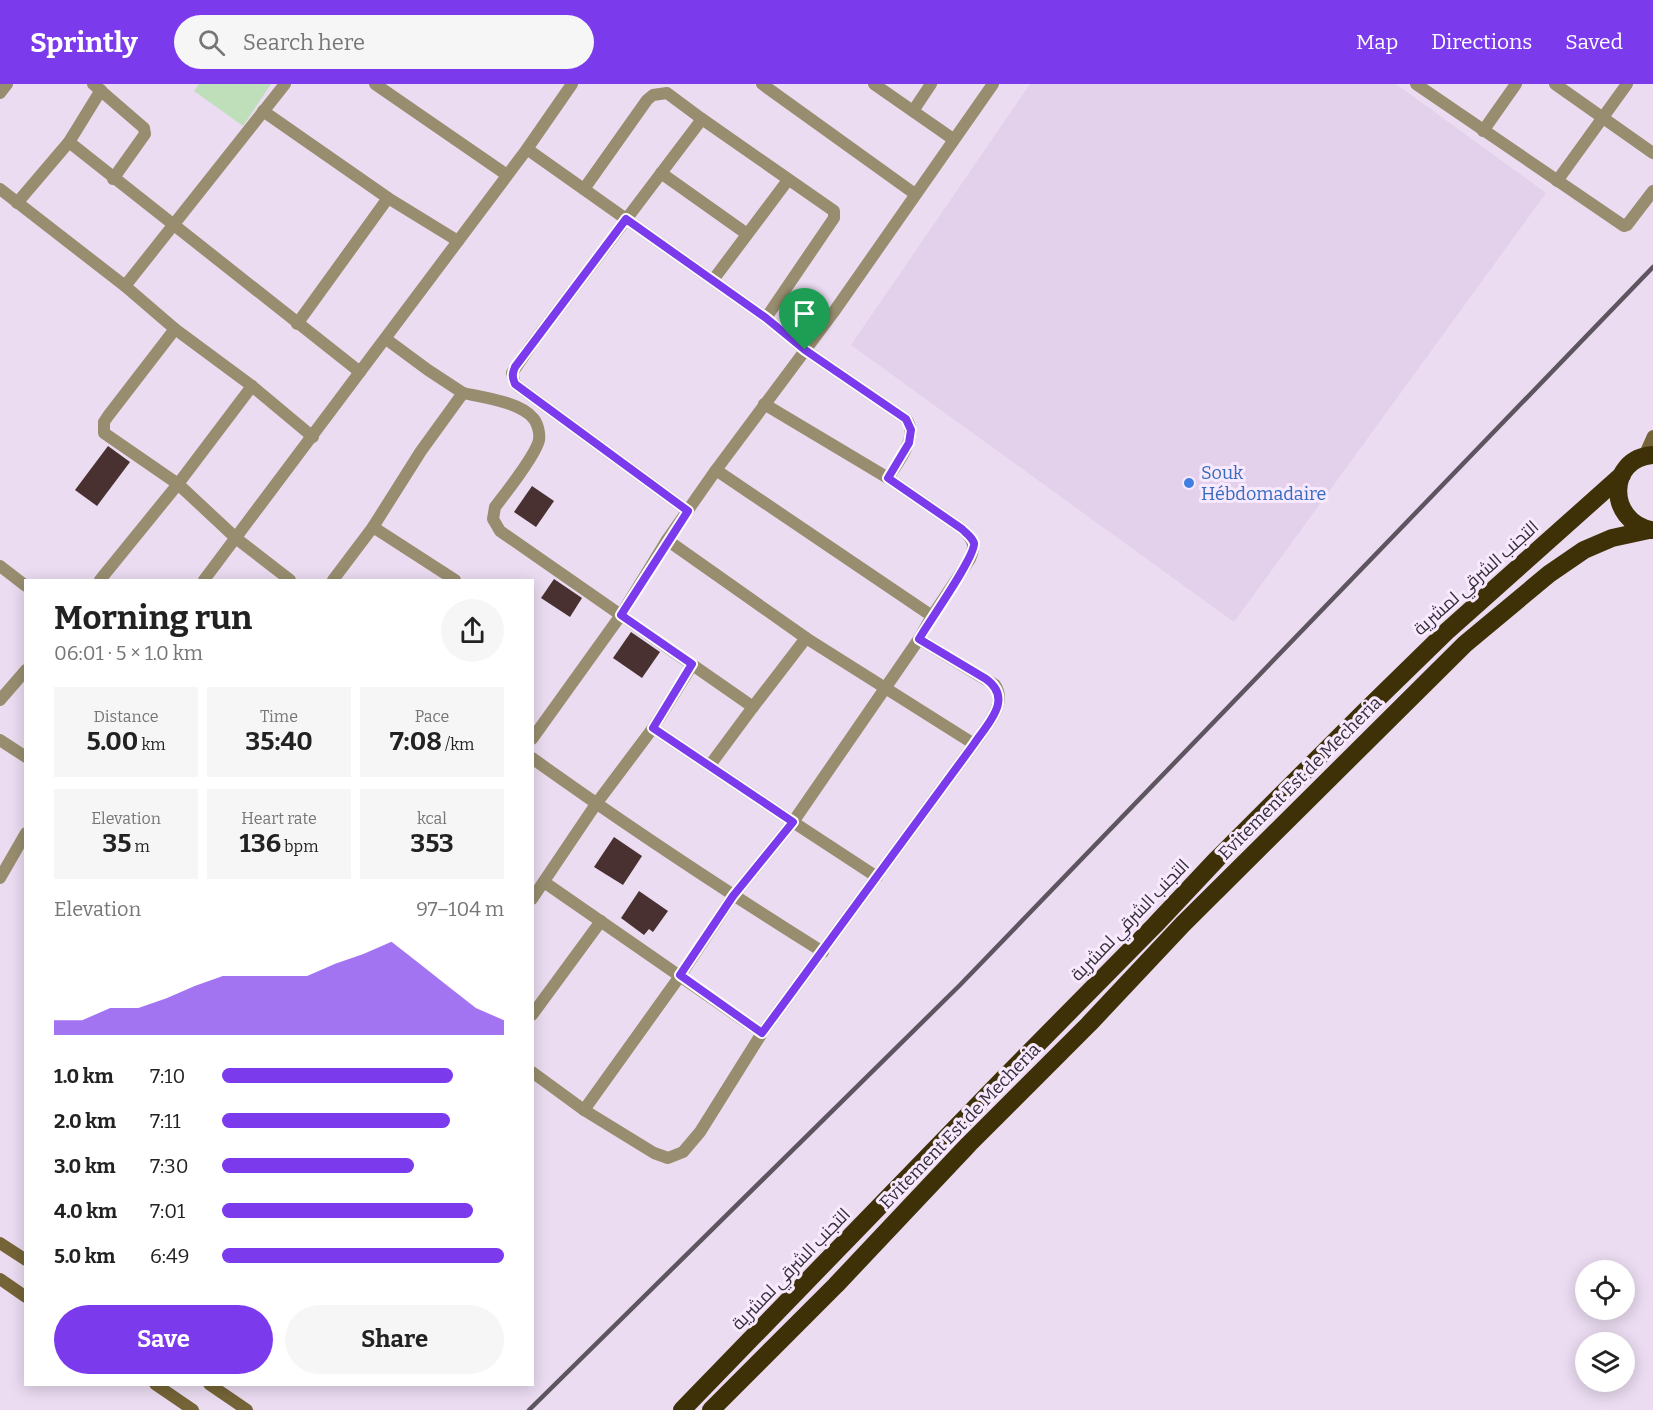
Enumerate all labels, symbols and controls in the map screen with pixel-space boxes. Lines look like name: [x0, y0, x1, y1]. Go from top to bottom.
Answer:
search box: [174, 15, 594, 69]
text: Sprintly: [30, 26, 138, 59]
icon: search: [195, 26, 228, 59]
text: Search here: [243, 29, 365, 56]
text: Map: [1356, 29, 1398, 55]
text: Directions: [1431, 29, 1532, 55]
text: Saved: [1565, 29, 1623, 55]
pin: [779, 288, 830, 350]
icon: arrive: [788, 297, 821, 330]
place label: Souk Hébdomadaire: [1201, 462, 1326, 505]
marker: Souk Hébdomadaire: [1182, 476, 1196, 490]
street label: التجنب الشرقي لمشرية: [1409, 516, 1545, 642]
text: Morning run: [54, 598, 252, 638]
button: share: [441, 599, 504, 662]
text: 06:01 · 5 × 1.0 km: [54, 641, 203, 665]
street label: Evitement Est de Mecheria: [1214, 692, 1386, 864]
text: Distance: [94, 707, 158, 726]
text: Time: [260, 707, 298, 726]
text: Pace: [415, 707, 449, 726]
text: 5.00: [86, 726, 138, 757]
text: 35:40: [245, 726, 313, 757]
text: 7:08: [390, 726, 442, 757]
text: km: [138, 735, 166, 754]
text: /km: [442, 735, 474, 754]
text: Elevation: [91, 809, 161, 828]
text: Heart rate: [241, 809, 317, 828]
text: kcal: [417, 809, 447, 828]
text: 35: [102, 828, 131, 859]
text: 136: [240, 828, 281, 859]
text: 353: [410, 828, 454, 859]
text: m: [131, 837, 150, 856]
text: bpm: [281, 837, 318, 856]
street label: التجنب الشرقي لمشرية: [1066, 854, 1196, 988]
text: Elevation: [54, 897, 141, 921]
text: 97–104 m: [416, 897, 504, 921]
street label: Evitement Est de Mecheria: [875, 1038, 1045, 1213]
text: 1.0 km: [54, 1064, 114, 1088]
text: 7:10: [150, 1064, 185, 1088]
text: 2.0 km: [54, 1109, 116, 1133]
text: 7:11: [150, 1109, 181, 1133]
text: 3.0 km: [54, 1154, 116, 1178]
text: 7:30: [150, 1154, 188, 1178]
text: 4.0 km: [54, 1199, 117, 1223]
text: 7:01: [150, 1199, 185, 1223]
street label: التجنب الشرقي لمشرية: [727, 1203, 857, 1337]
text: 5.0 km: [54, 1244, 115, 1268]
text: 6:49: [150, 1244, 189, 1268]
map controls: [1575, 1260, 1635, 1392]
button: locate: [1575, 1260, 1635, 1320]
button: Save: [54, 1305, 273, 1374]
button: Share: [285, 1305, 504, 1374]
button: layers: [1575, 1332, 1635, 1392]

